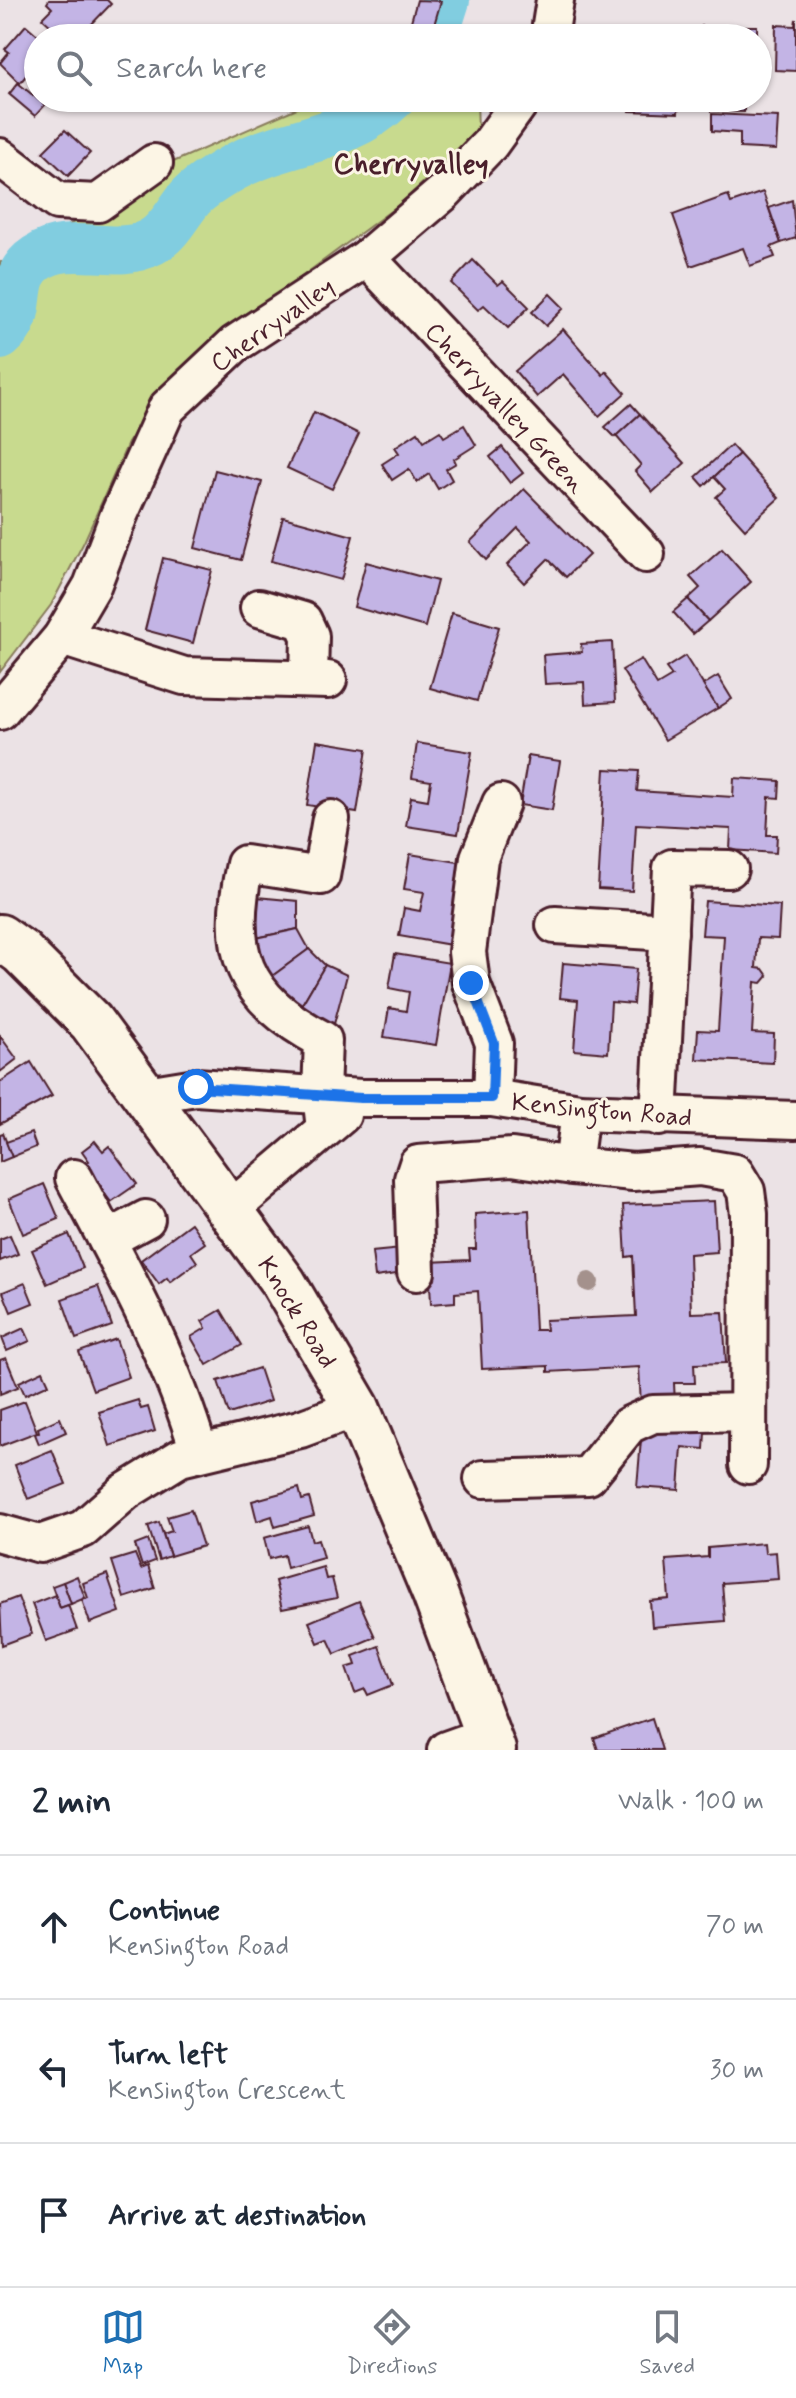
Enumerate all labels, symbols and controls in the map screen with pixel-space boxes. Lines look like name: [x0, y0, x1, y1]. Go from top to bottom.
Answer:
search box: [24, 24, 772, 112]
icon: search: [52, 46, 96, 90]
text: Search here: [116, 49, 267, 88]
district label: Cherryvalley: [334, 147, 489, 184]
street label: Cherryvalley: [204, 270, 342, 381]
street label: Cherryvalley Green: [416, 316, 593, 501]
route end: [453, 965, 489, 1001]
route start: [178, 1069, 214, 1105]
street label: Kensington Road: [510, 1086, 693, 1139]
street label: Knock Road: [249, 1251, 344, 1375]
text: 2 min: [32, 1780, 112, 1825]
text: Walk · 100 m: [618, 1785, 764, 1819]
text: Continue: [108, 1891, 220, 1930]
icon: ahead: [32, 1905, 76, 1949]
text: 70 m: [706, 1910, 764, 1944]
text: Kensington Road: [108, 1930, 289, 1964]
text: Turn left: [108, 2035, 228, 2074]
icon: left: [32, 2049, 76, 2093]
text: 30 m: [710, 2054, 764, 2088]
text: Kensington Crescent: [108, 2074, 345, 2108]
icon: arrive: [32, 2193, 76, 2237]
text: Arrive at destination: [108, 2196, 366, 2235]
tab: Map: [101, 2305, 145, 2381]
tab: Directions: [347, 2305, 437, 2381]
tab: Saved: [639, 2305, 695, 2381]

